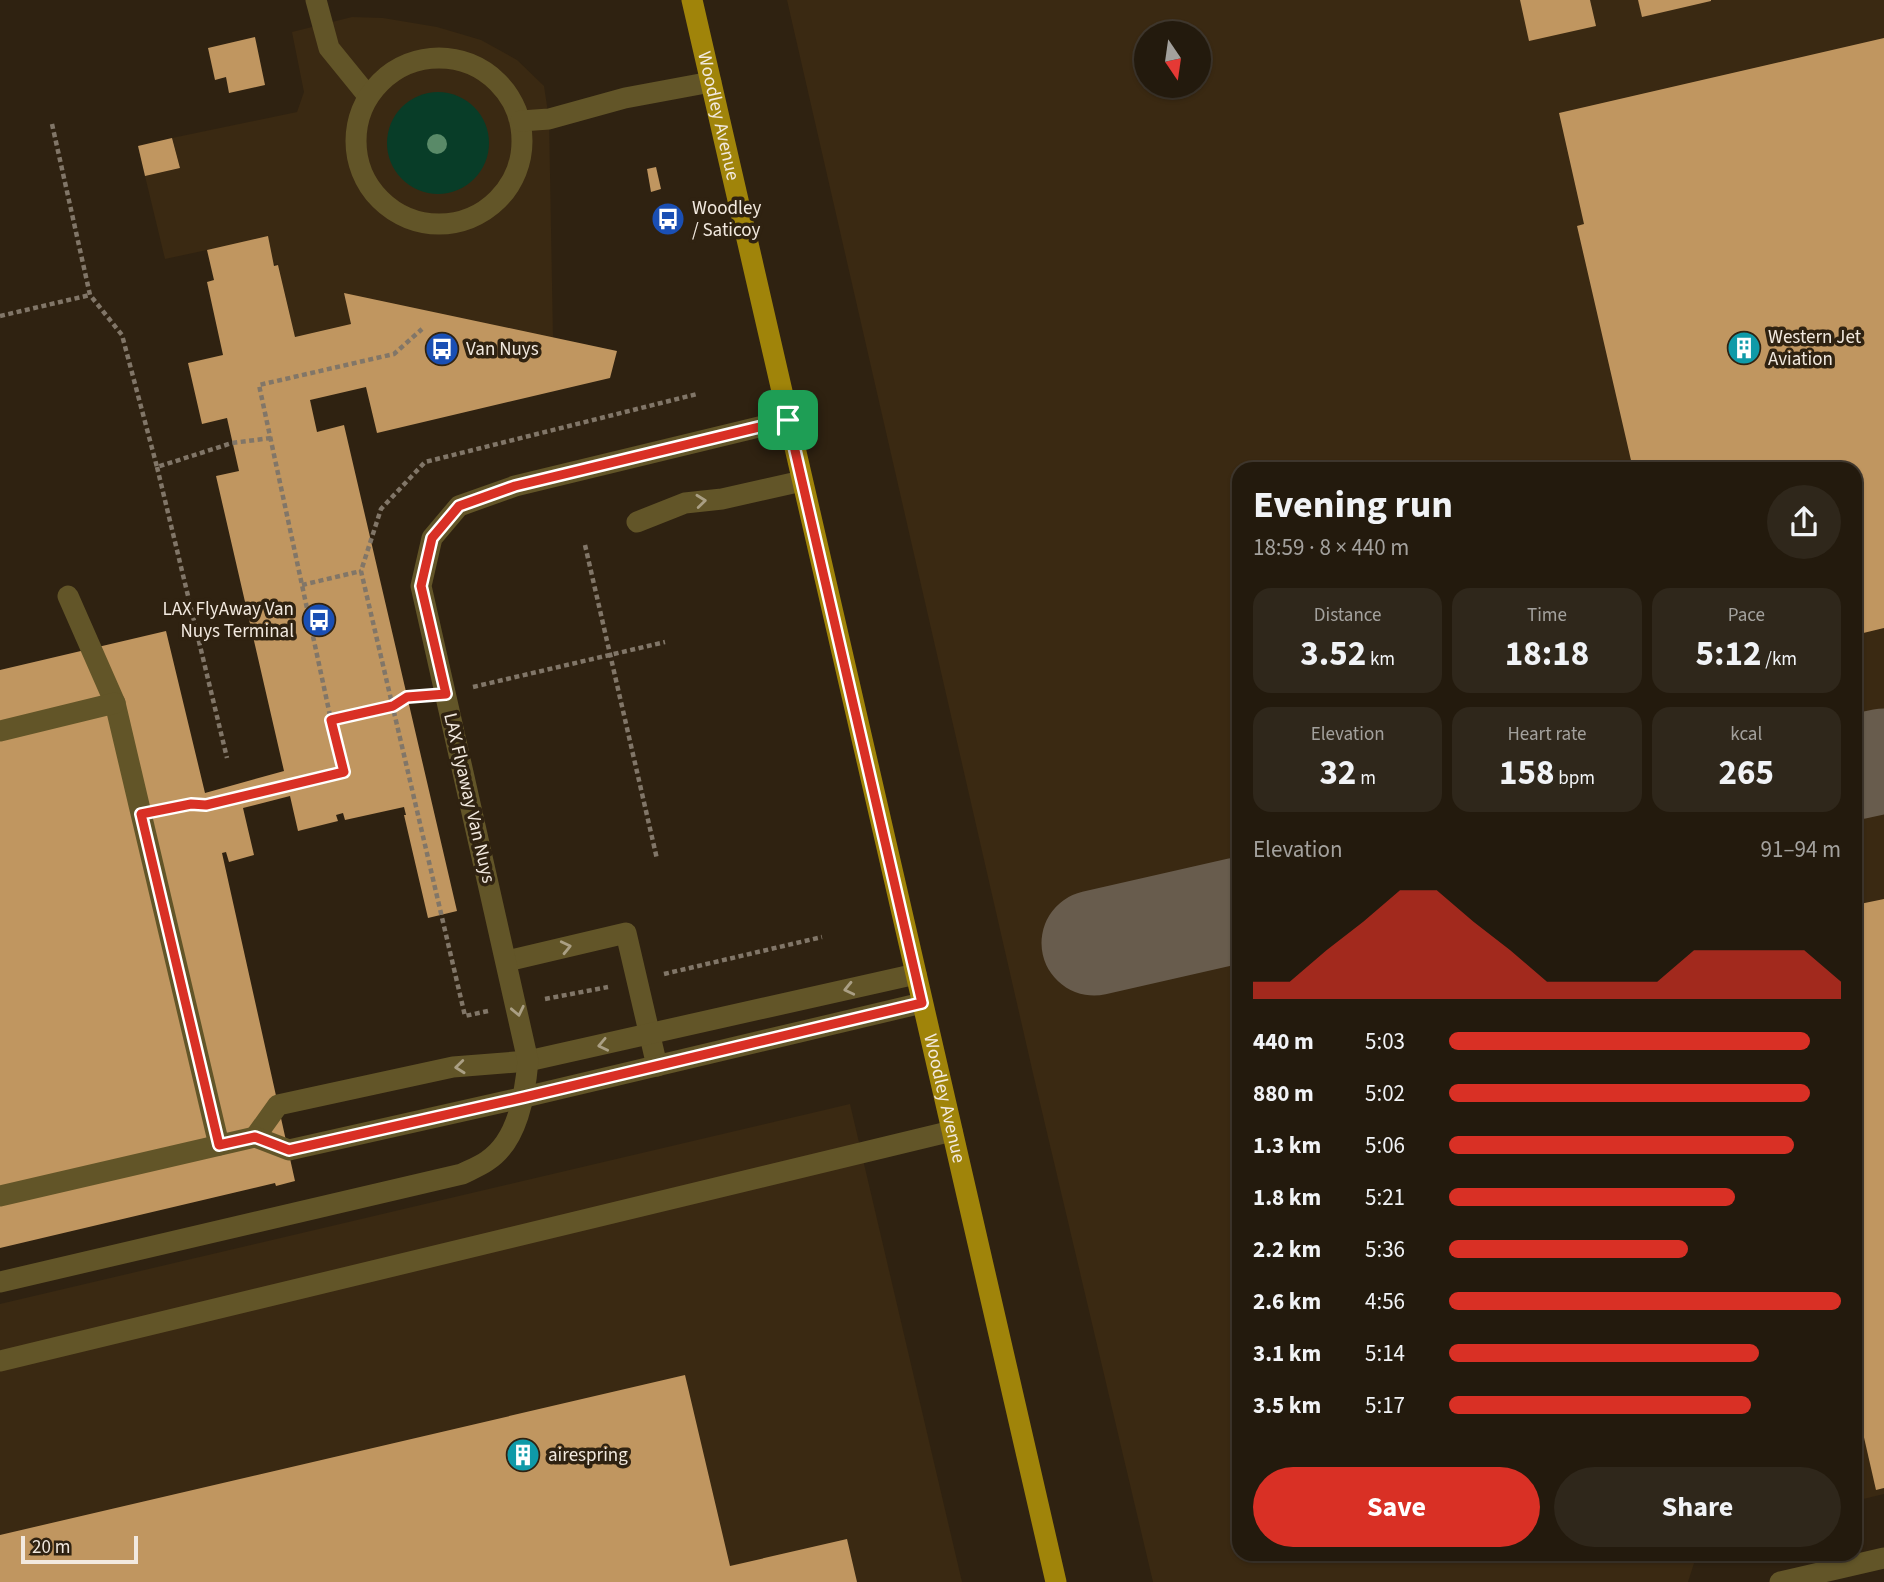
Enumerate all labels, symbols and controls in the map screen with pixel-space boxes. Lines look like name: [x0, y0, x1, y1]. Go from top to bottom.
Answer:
north arrow: [1134, 21, 1211, 98]
map controls: [1134, 21, 1211, 98]
street label: Woodley Avenue: [691, 49, 747, 183]
place label: Woodley / Saticoy: [692, 195, 761, 244]
bus stop icon: Woodley / Saticoy: [649, 200, 687, 238]
place label: Western Jet Aviation: [1768, 324, 1862, 373]
building icon: Western Jet Aviation: [1725, 329, 1763, 367]
bus stop icon: Van Nuys: [423, 330, 461, 368]
place label: Van Nuys: [466, 336, 539, 363]
pin: [758, 390, 818, 450]
icon: arrive: [769, 401, 807, 439]
text: Evening run: [1253, 478, 1453, 532]
button: share: [1767, 485, 1841, 559]
one-way arrow: [696, 494, 707, 509]
text: 18:59 · 8 × 440 m: [1253, 531, 1409, 564]
place label: LAX FlyAway Van Nuys Terminal: [162, 596, 294, 645]
bus stop icon: LAX FlyAway Van Nuys Terminal: [300, 601, 338, 639]
text: Distance: [1314, 602, 1381, 629]
text: Time: [1527, 602, 1567, 629]
text: Pace: [1728, 602, 1765, 629]
text: 3.52: [1300, 629, 1366, 679]
text: 18:18: [1505, 629, 1589, 679]
text: 5:12: [1696, 629, 1761, 679]
text: km: [1366, 646, 1395, 673]
text: /km: [1761, 646, 1797, 673]
street label: LAX Flyaway Van Nuys: [436, 710, 502, 886]
text: Elevation: [1311, 721, 1385, 748]
text: Heart rate: [1507, 721, 1586, 748]
text: kcal: [1730, 721, 1762, 748]
text: 32: [1319, 748, 1356, 798]
text: 158: [1499, 748, 1554, 798]
text: 265: [1719, 748, 1774, 798]
text: m: [1356, 765, 1376, 792]
text: bpm: [1554, 765, 1595, 792]
text: Elevation: [1253, 833, 1343, 866]
text: 91–94 m: [1761, 833, 1841, 866]
one-way arrow: [560, 941, 572, 955]
one-way arrow: [843, 980, 855, 995]
one-way arrow: [509, 1005, 524, 1017]
text: 440 m: [1253, 1025, 1314, 1058]
text: 5:03: [1365, 1025, 1405, 1058]
street label: Woodley Avenue: [917, 1031, 973, 1166]
one-way arrow: [597, 1036, 609, 1051]
one-way arrow: [454, 1059, 465, 1074]
text: 880 m: [1253, 1077, 1314, 1110]
text: 5:02: [1365, 1077, 1405, 1110]
text: 1.3 km: [1253, 1129, 1321, 1162]
text: 5:06: [1365, 1129, 1405, 1162]
text: 1.8 km: [1253, 1181, 1321, 1214]
text: 5:21: [1365, 1181, 1405, 1214]
text: 2.2 km: [1253, 1233, 1321, 1266]
text: 5:36: [1365, 1233, 1405, 1266]
text: 2.6 km: [1253, 1285, 1321, 1318]
text: 4:56: [1365, 1285, 1405, 1318]
text: 3.1 km: [1253, 1337, 1321, 1370]
text: 5:14: [1365, 1337, 1405, 1370]
text: 3.5 km: [1253, 1389, 1321, 1422]
text: 5:17: [1365, 1389, 1405, 1422]
building icon: airespring: [504, 1436, 542, 1474]
place label: airespring: [548, 1442, 628, 1469]
button: Save: [1253, 1467, 1540, 1547]
button: Share: [1554, 1467, 1841, 1547]
scale bar: [21, 1533, 138, 1565]
text: 20 m: [32, 1534, 70, 1561]

